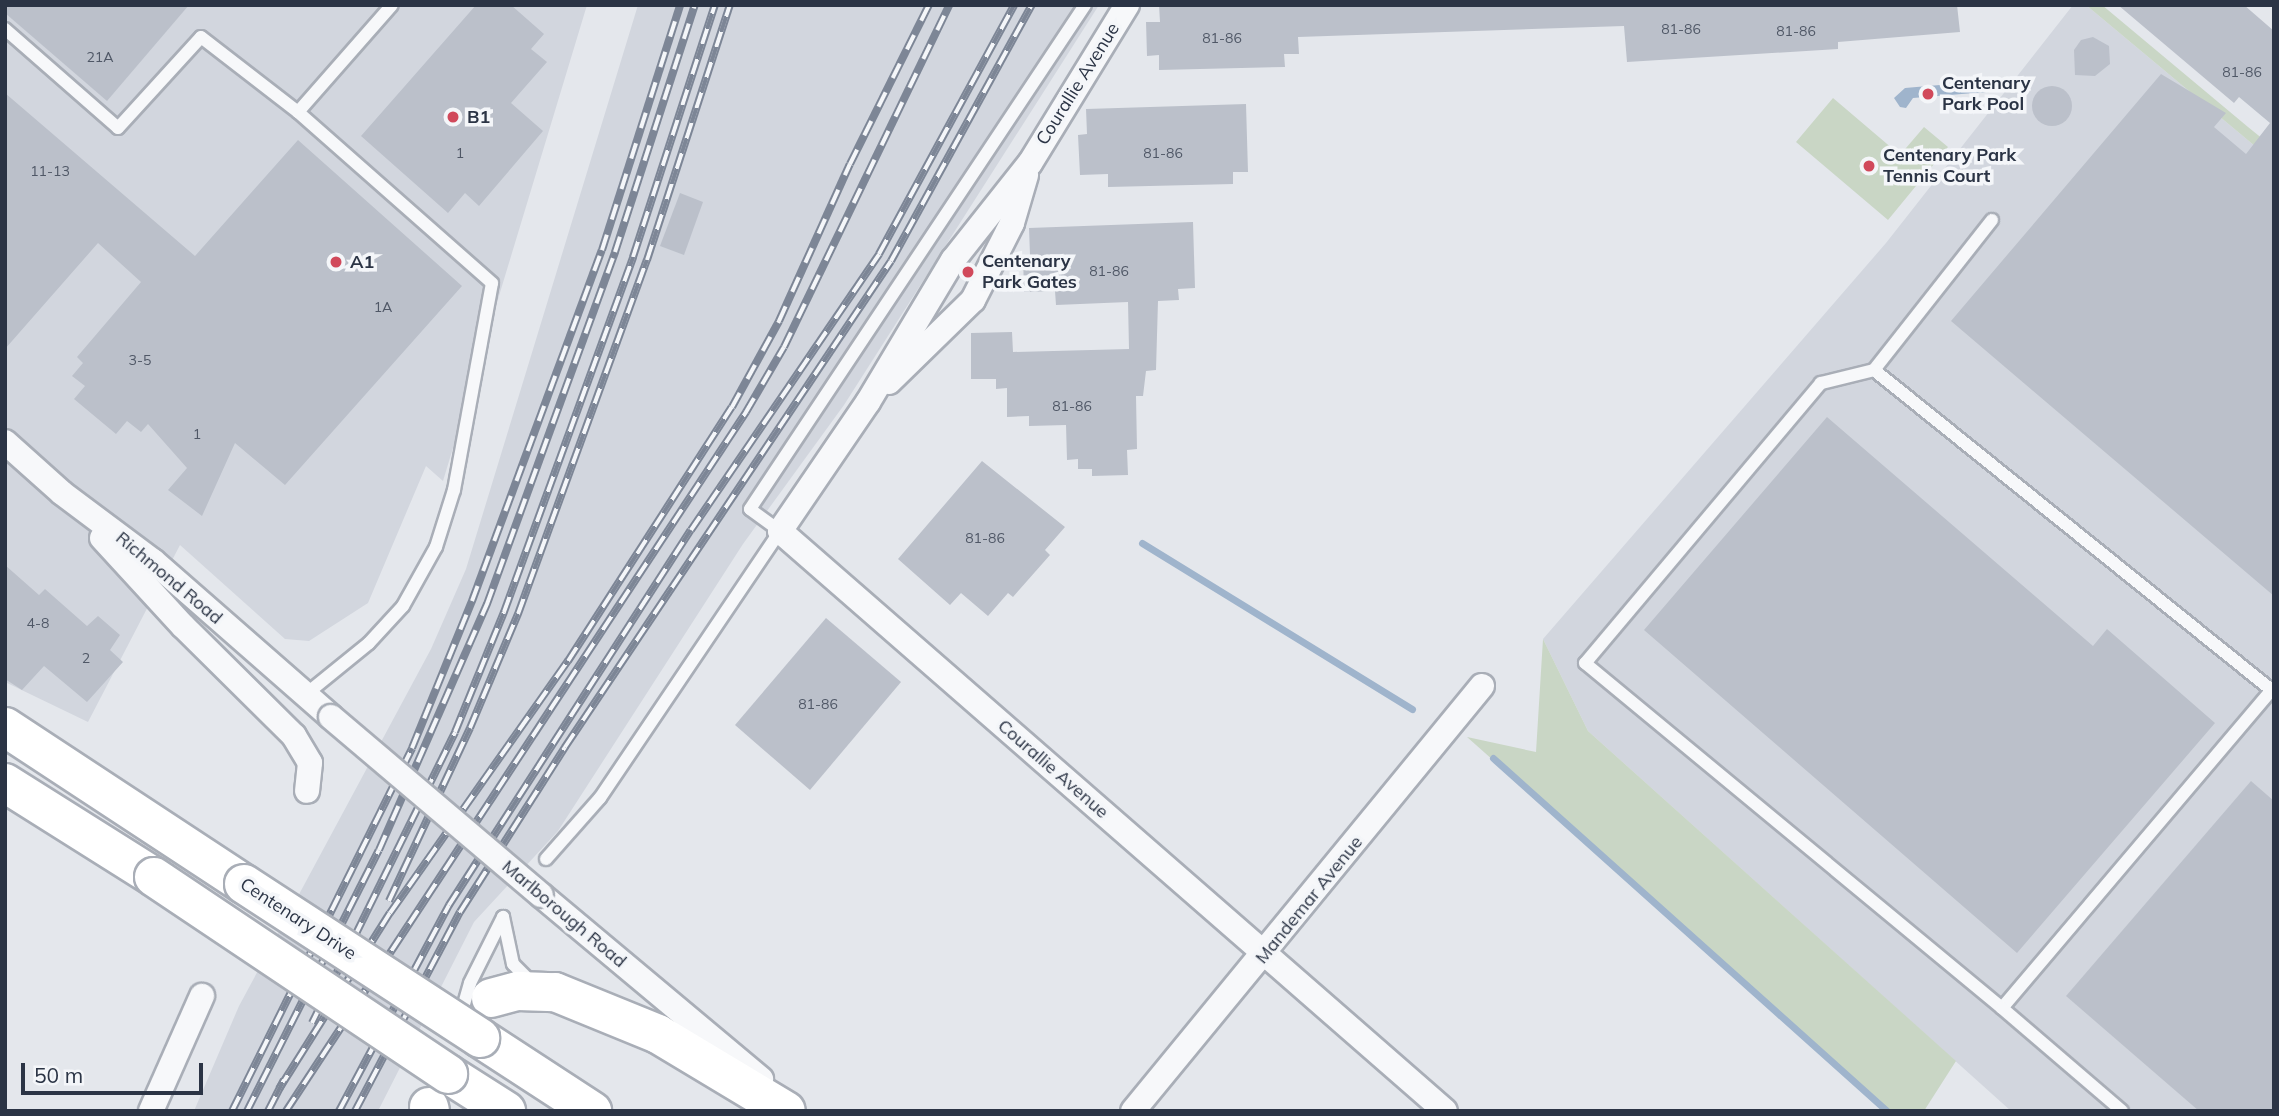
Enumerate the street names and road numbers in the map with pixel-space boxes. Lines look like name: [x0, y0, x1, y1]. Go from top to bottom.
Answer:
street label: Courallie Avenue: [1032, 19, 1124, 149]
street label: Richmond Road: [111, 527, 227, 629]
street label: Courallie Avenue: [993, 715, 1113, 823]
street label: Mandemar Avenue: [1251, 832, 1367, 968]
street label: Marlborough Road: [498, 856, 630, 972]
street label: Centenary Drive: [236, 873, 360, 965]

